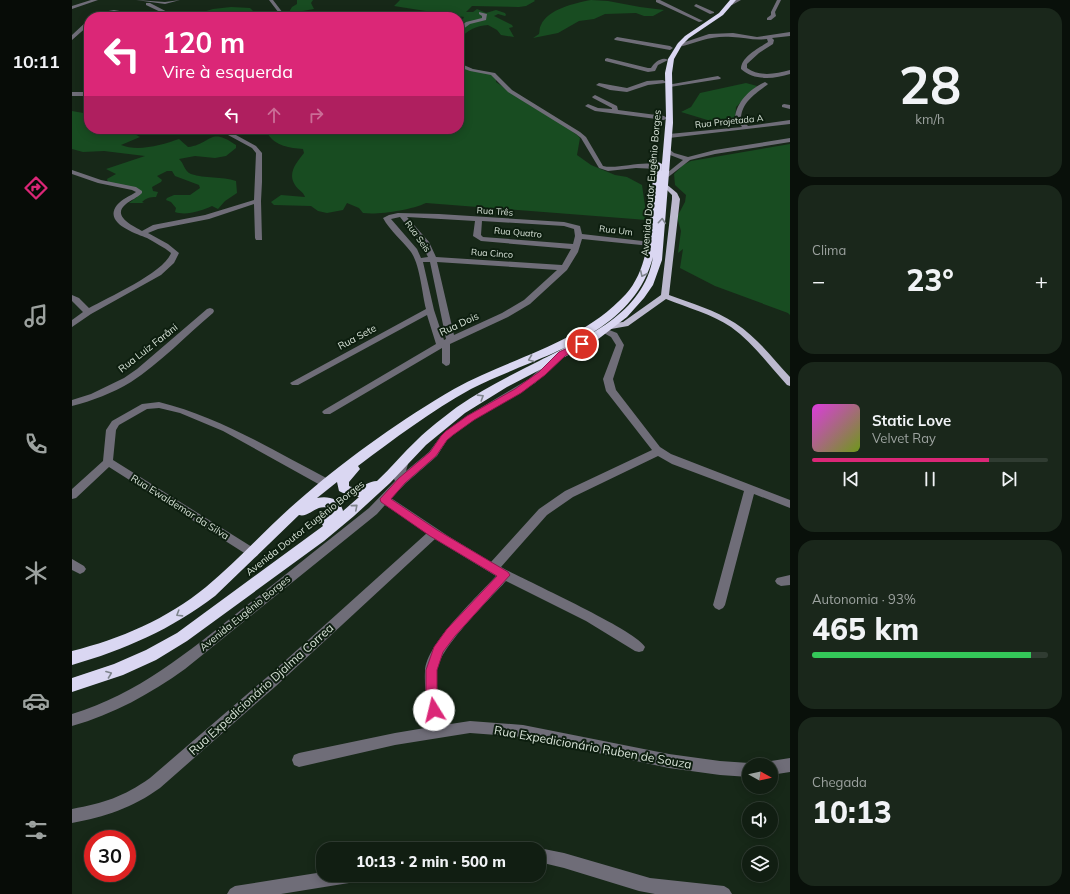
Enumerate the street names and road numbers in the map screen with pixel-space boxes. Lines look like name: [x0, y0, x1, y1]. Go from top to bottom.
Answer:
street label: Avenida Doutor Eugênio Borges: [638, 109, 664, 257]
street label: Rua Projetada A: [694, 112, 764, 130]
street label: Rua Três: [476, 204, 514, 218]
street label: Rua Seis: [403, 218, 433, 254]
street label: Rua Um: [599, 222, 633, 238]
street label: Rua Quatro: [494, 224, 542, 240]
street label: Rua Cinco: [471, 246, 513, 260]
street label: Rua Dois: [437, 309, 481, 339]
street label: Rua Luiz Farâni: [116, 321, 180, 375]
street label: Rua Sete: [335, 321, 379, 353]
street label: Rua Ewaldemar da Silva: [128, 471, 232, 543]
street label: Avenida Doutor Eugênio Borges: [243, 478, 367, 578]
street label: Avenida Eugênio Borges: [197, 572, 293, 654]
street label: Rua Expedicionário Djalma Correa: [186, 620, 336, 758]
street label: Rua Expedicionário Ruben de Souza: [493, 722, 693, 772]

